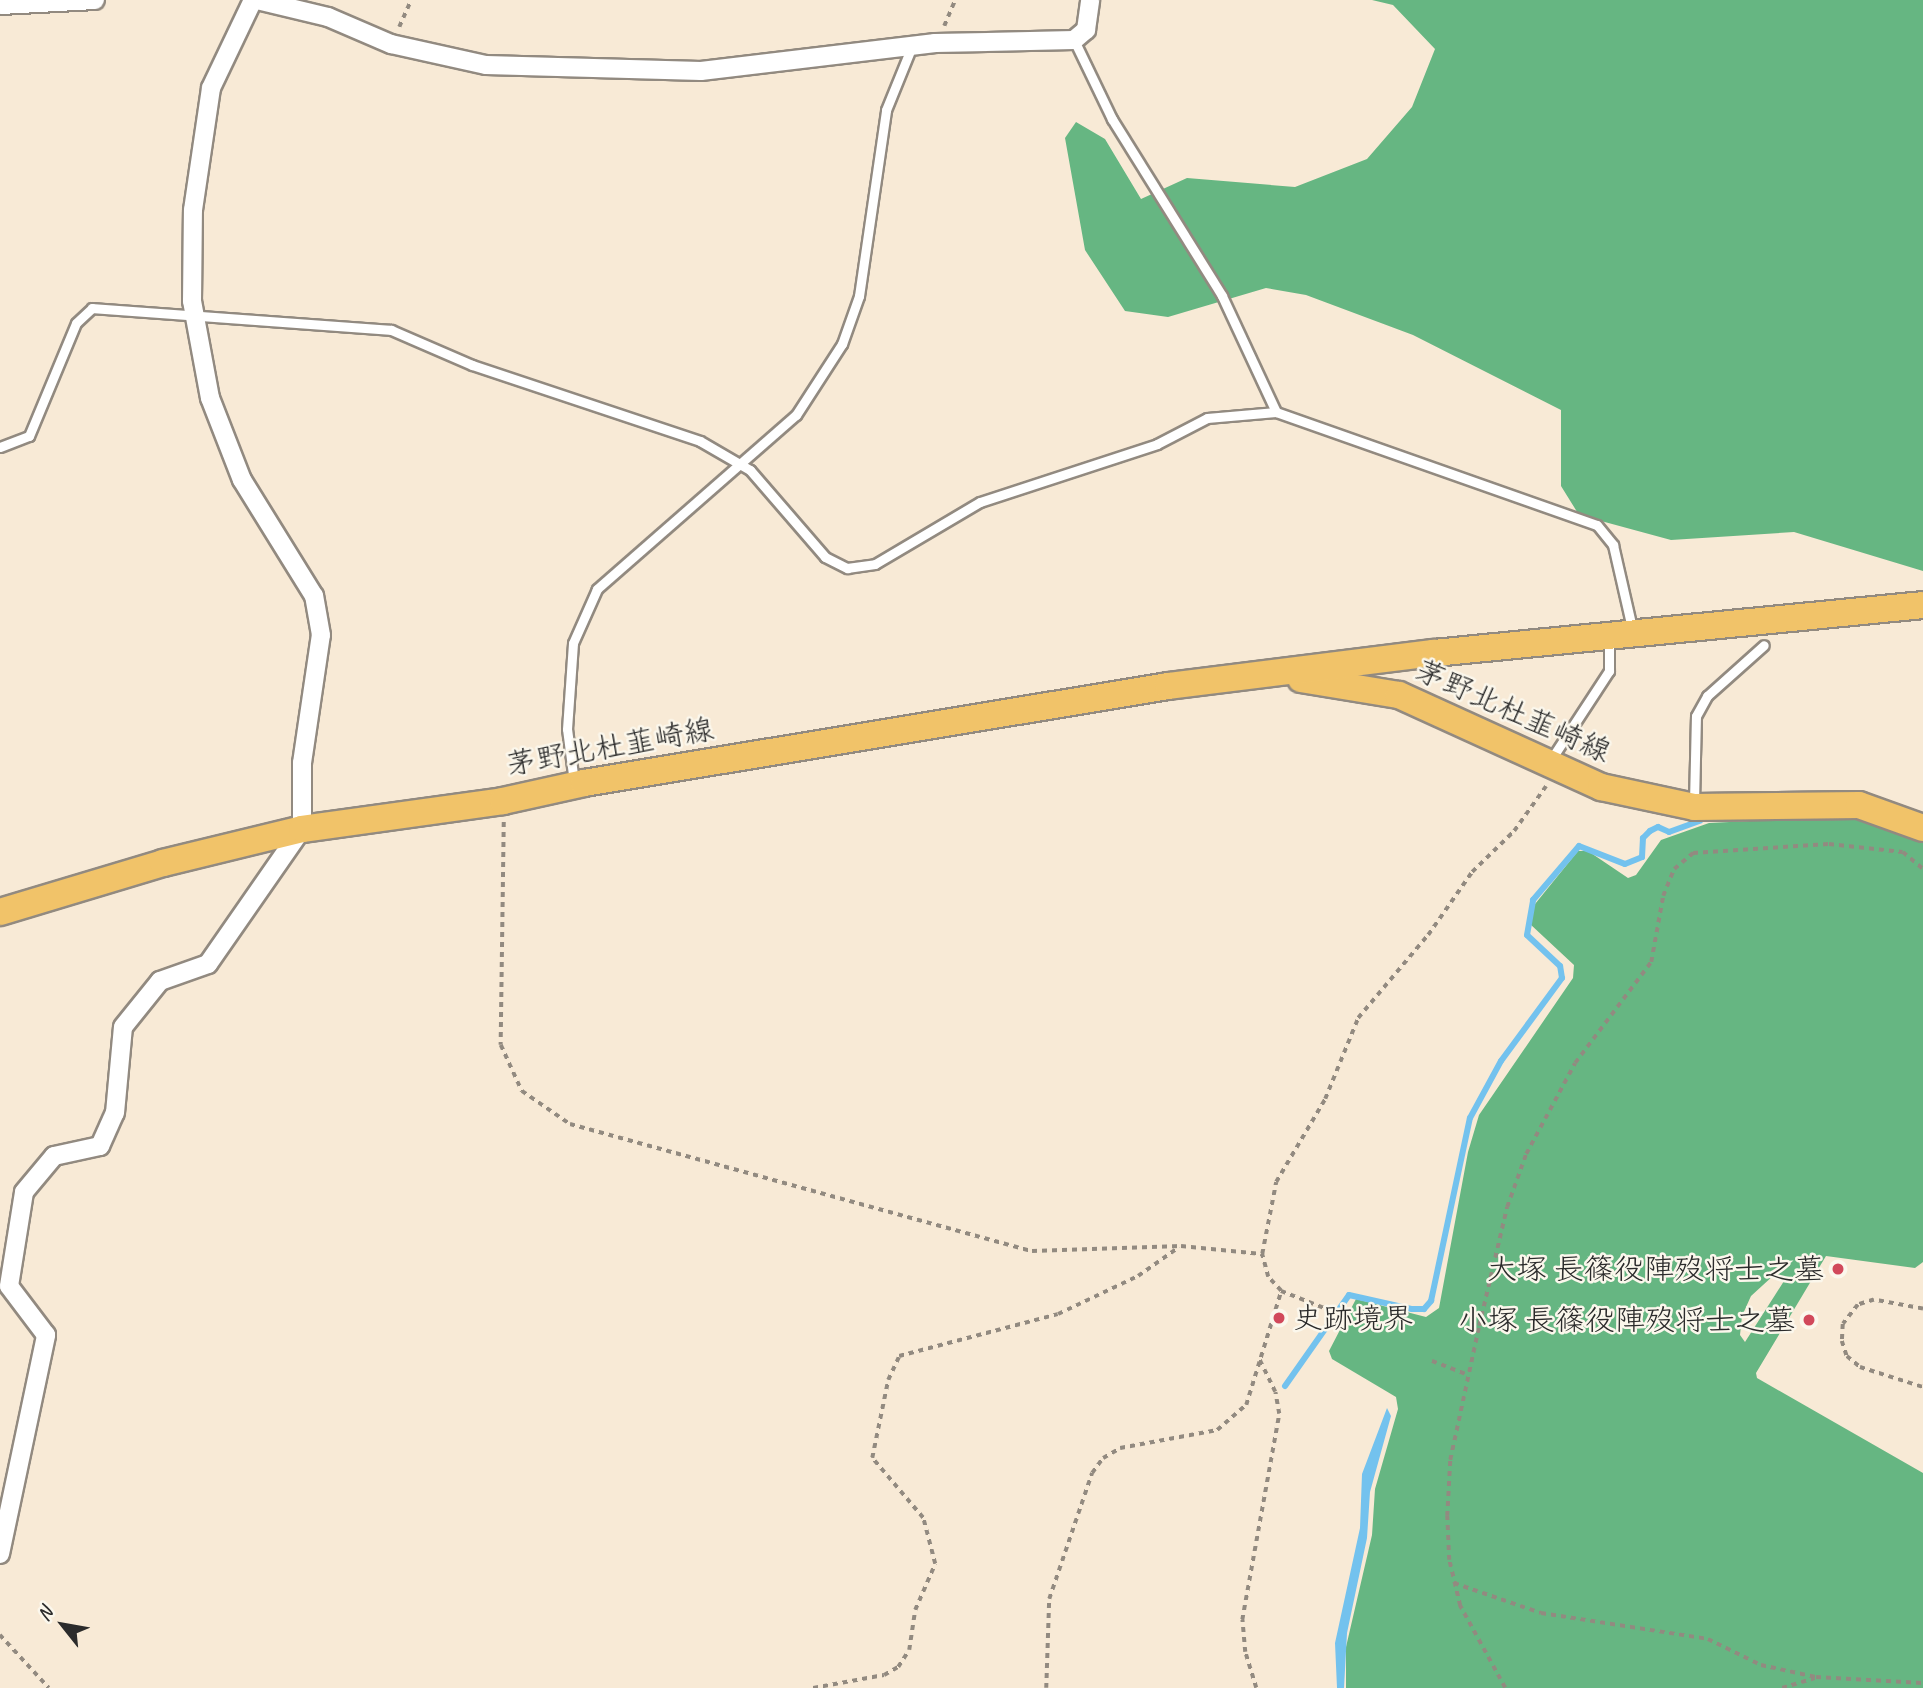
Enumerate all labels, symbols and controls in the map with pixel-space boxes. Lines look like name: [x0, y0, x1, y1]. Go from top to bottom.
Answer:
street label: 茅野北杜韮崎線: [1410, 652, 1616, 770]
street label: 茅野北杜韮崎線: [503, 711, 717, 783]
place label: 大塚 長篠役陣歿将士之墓: [1487, 1251, 1824, 1287]
marker: 大塚 長篠役陣歿将士之墓: [1830, 1261, 1846, 1277]
place label: 史跡境界: [1293, 1300, 1413, 1336]
place label: 小塚 長篠役陣歿将士之墓: [1458, 1302, 1795, 1338]
marker: 史跡境界: [1271, 1310, 1287, 1326]
marker: 小塚 長篠役陣歿将士之墓: [1801, 1312, 1817, 1328]
north arrow: [28, 1590, 98, 1660]
text: N: [32, 1603, 58, 1625]

